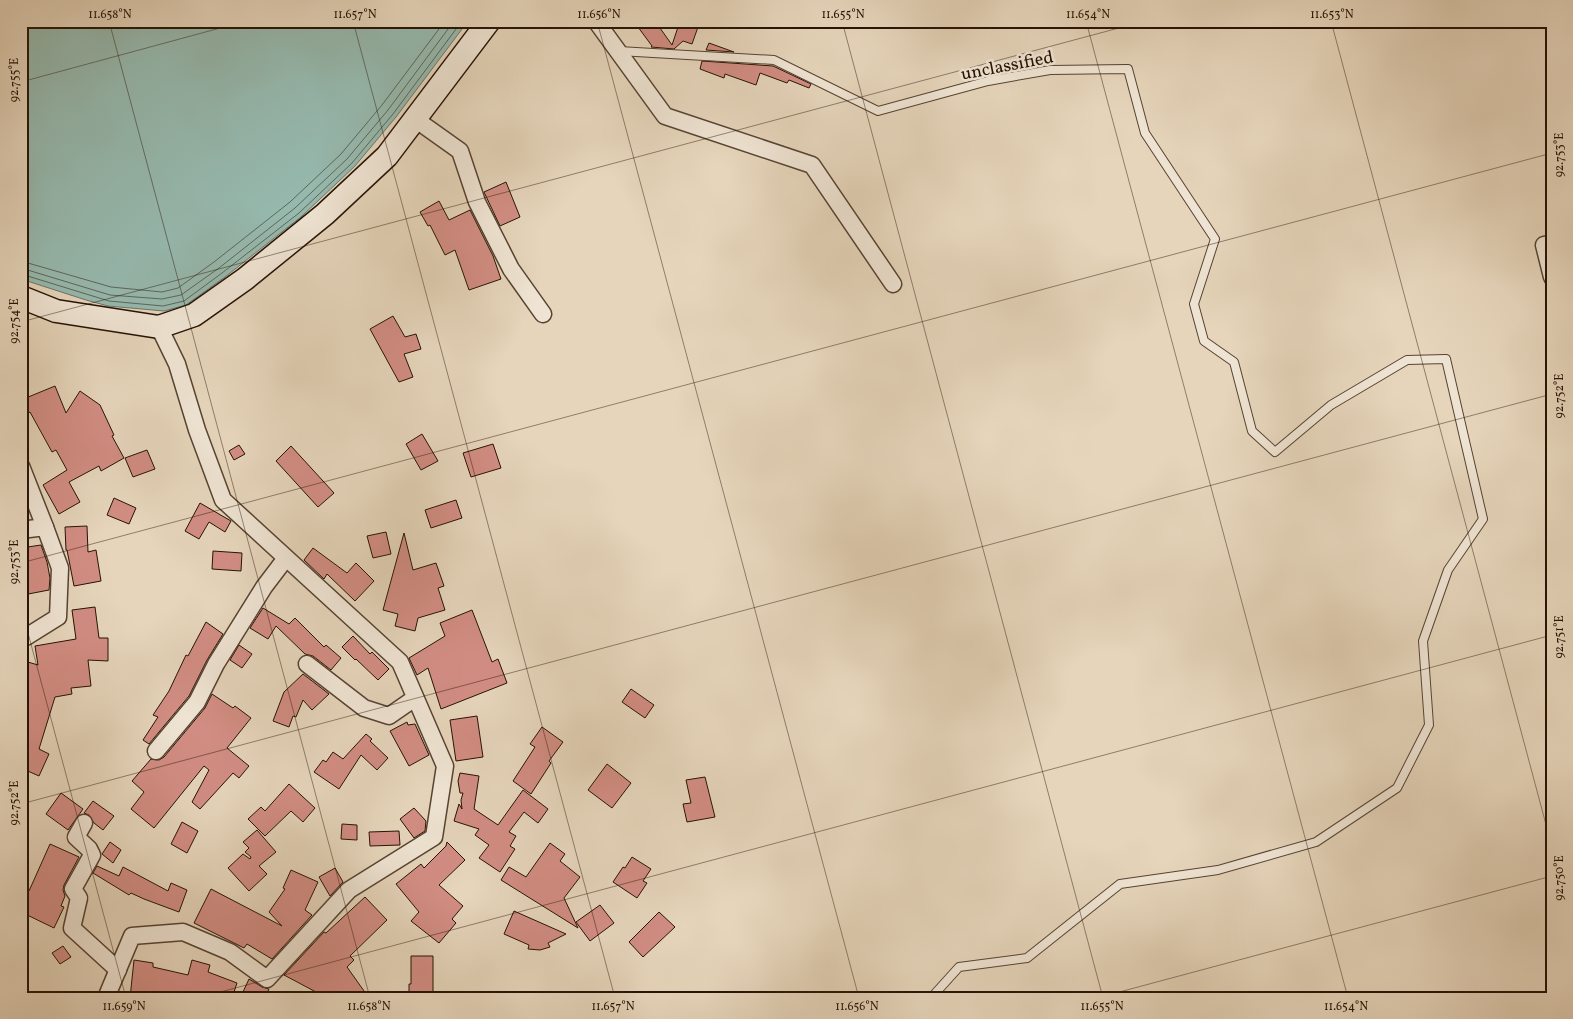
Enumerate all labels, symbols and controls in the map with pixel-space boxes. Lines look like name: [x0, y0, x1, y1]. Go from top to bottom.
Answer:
text: 11.658°N: [88, 7, 132, 23]
text: 11.657°N: [333, 7, 377, 23]
text: 11.656°N: [577, 7, 621, 23]
text: 11.655°N: [821, 7, 865, 23]
text: 11.654°N: [1066, 7, 1110, 23]
text: 11.653°N: [1310, 7, 1354, 23]
street label: unclassified: [959, 45, 1056, 88]
text: 92.755°E: [7, 58, 23, 102]
text: 92.753°E: [1552, 133, 1568, 177]
text: 92.754°E: [7, 298, 23, 344]
text: 92.752°E: [1552, 374, 1568, 418]
text: 92.753°E: [7, 540, 23, 584]
text: 92.751°E: [1552, 615, 1568, 659]
text: 92.752°E: [7, 781, 23, 825]
text: 92.750°E: [1552, 855, 1568, 901]
text: 11.659°N: [102, 999, 146, 1015]
text: 11.658°N: [347, 999, 391, 1015]
text: 11.657°N: [591, 999, 635, 1015]
text: 11.656°N: [835, 999, 879, 1015]
text: 11.655°N: [1080, 999, 1124, 1015]
text: 11.654°N: [1324, 999, 1368, 1015]

